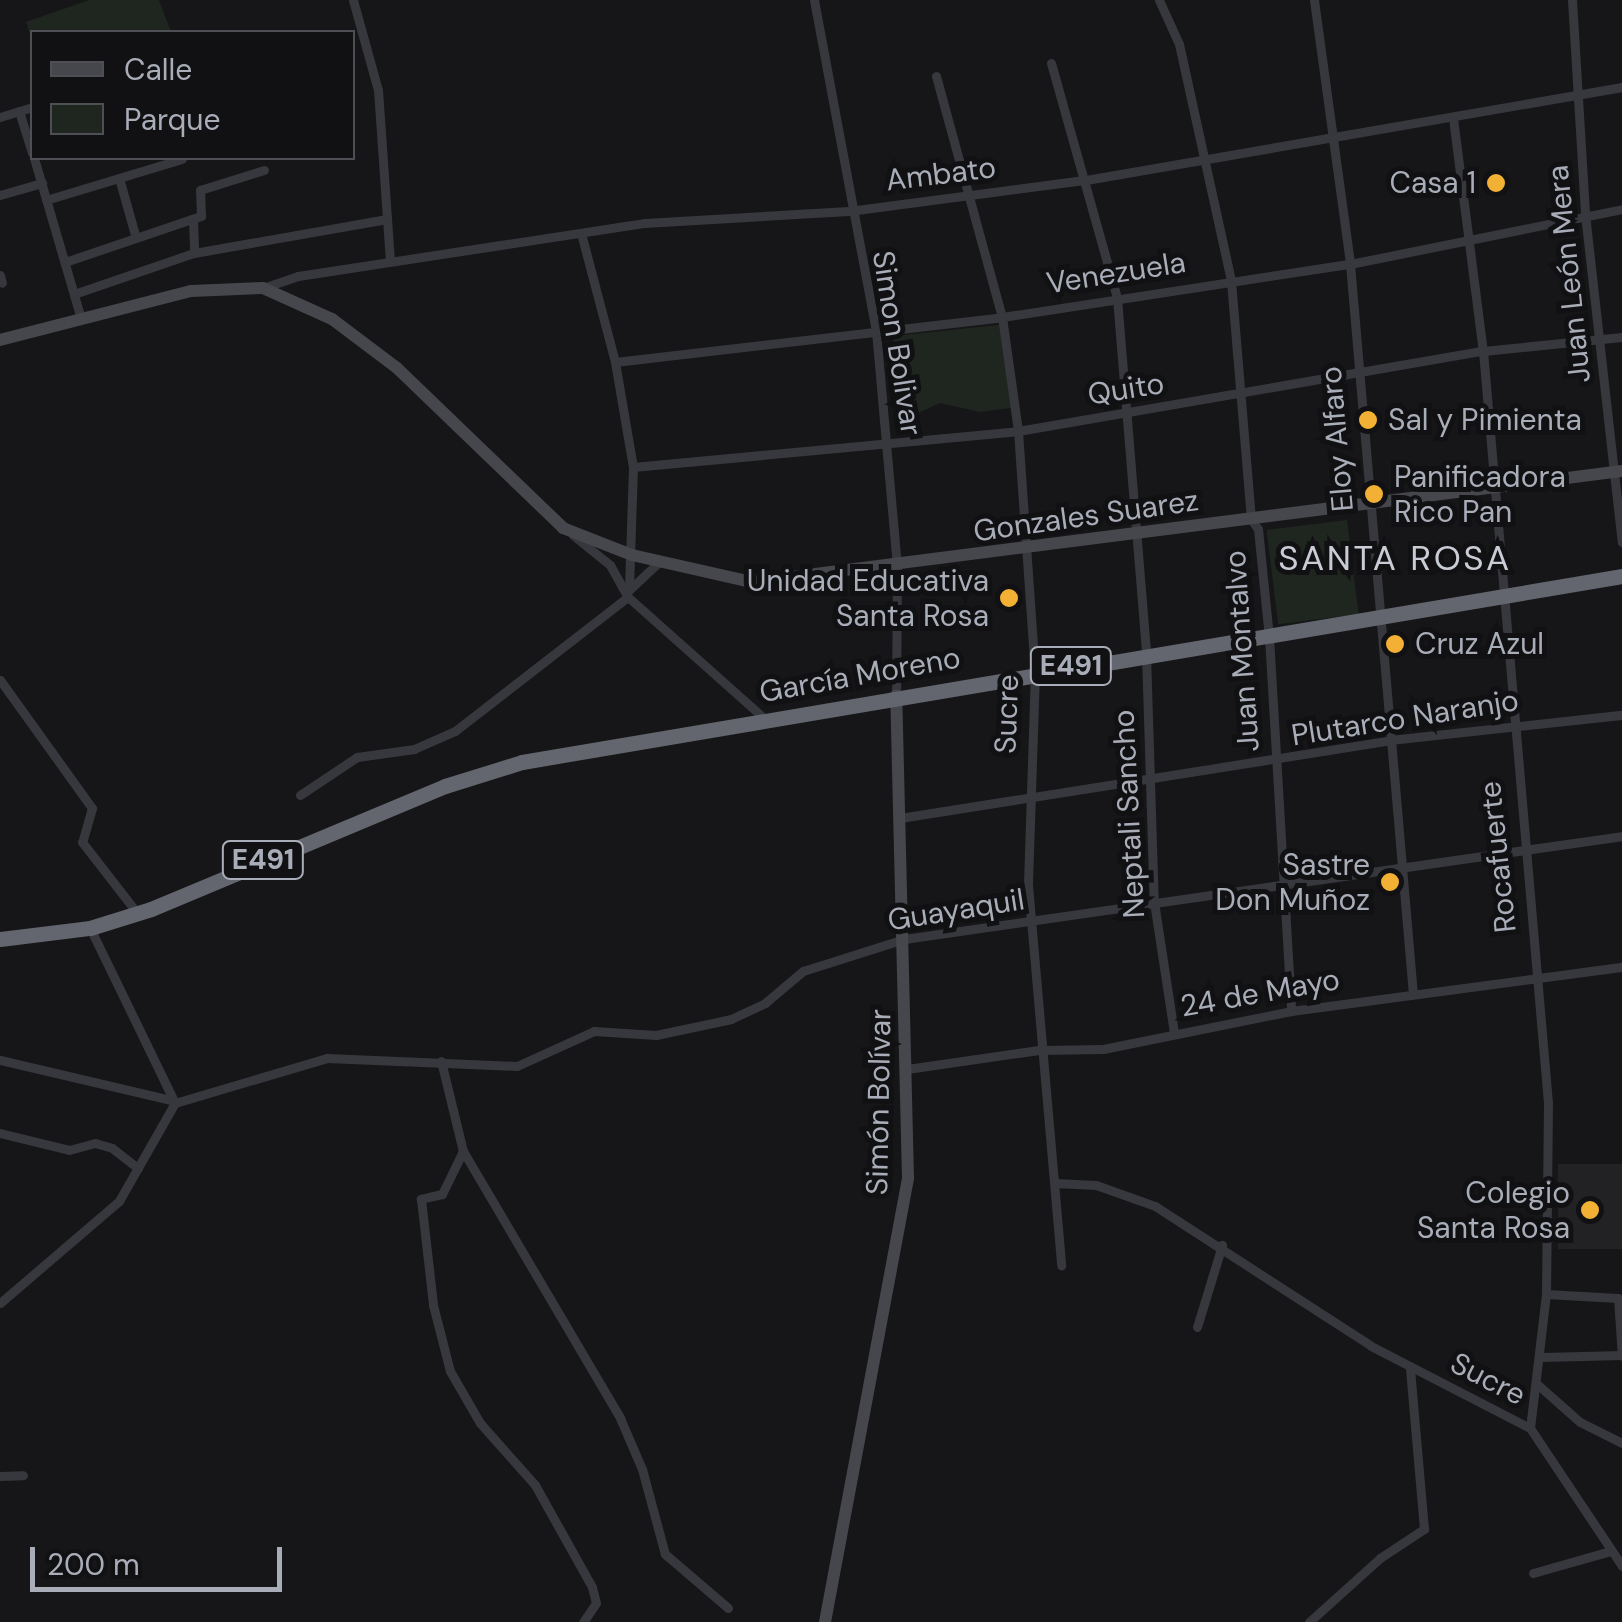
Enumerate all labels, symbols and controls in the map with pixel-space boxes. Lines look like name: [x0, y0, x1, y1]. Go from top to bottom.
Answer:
legend: [30, 30, 355, 160]
text: Calle: [124, 50, 192, 89]
text: Parque: [124, 100, 221, 139]
street label: Ambato: [884, 149, 998, 199]
street label: Juan León Mera: [1540, 163, 1598, 385]
place label: Casa 1: [1389, 165, 1476, 201]
marker: Casa 1: [1485, 172, 1507, 194]
street label: Venezuela: [1044, 244, 1188, 302]
street label: Simon Bolivar: [865, 248, 929, 438]
street label: Quito: [1085, 365, 1167, 413]
street label: Eloy Alfaro: [1313, 365, 1361, 513]
place label: Sal y Pimienta: [1388, 402, 1582, 438]
marker: Sal y Pimienta: [1357, 409, 1379, 431]
place label: Panificadora Rico Pan: [1394, 459, 1566, 530]
street label: Gonzales Suarez: [971, 482, 1201, 550]
marker: Panificadora Rico Pan: [1363, 483, 1385, 505]
district label: SANTA ROSA: [1278, 537, 1512, 579]
street label: Juan Montalvo: [1217, 549, 1267, 753]
place label: Unidad Educativa Santa Rosa: [747, 563, 989, 634]
marker: Unidad Educativa Santa Rosa: [998, 587, 1020, 609]
place label: Cruz Azul: [1415, 626, 1544, 662]
marker: Cruz Azul: [1384, 633, 1406, 655]
street label: García Moreno: [757, 640, 963, 710]
road number: E491: [1028, 643, 1114, 689]
street label: Sucre: [988, 674, 1026, 754]
street label: Plutarco Naranjo: [1289, 682, 1521, 754]
street label: Neptali Sancho: [1106, 709, 1152, 919]
street label: Rocafuerte: [1472, 779, 1524, 935]
road number: E491: [220, 837, 306, 883]
place label: Sastre Don Muñoz: [1215, 847, 1370, 918]
marker: Sastre Don Muñoz: [1379, 871, 1401, 893]
street label: Guayaquil: [885, 881, 1027, 939]
street label: 24 de Mayo: [1178, 961, 1342, 1025]
street label: Simón Bolívar: [859, 1009, 899, 1195]
place label: Colegio Santa Rosa: [1417, 1175, 1570, 1246]
marker: Colegio Santa Rosa: [1579, 1199, 1601, 1221]
street label: Sucre: [1444, 1345, 1532, 1413]
scale bar: [35, 1527, 288, 1589]
text: 200 m: [47, 1545, 140, 1584]

